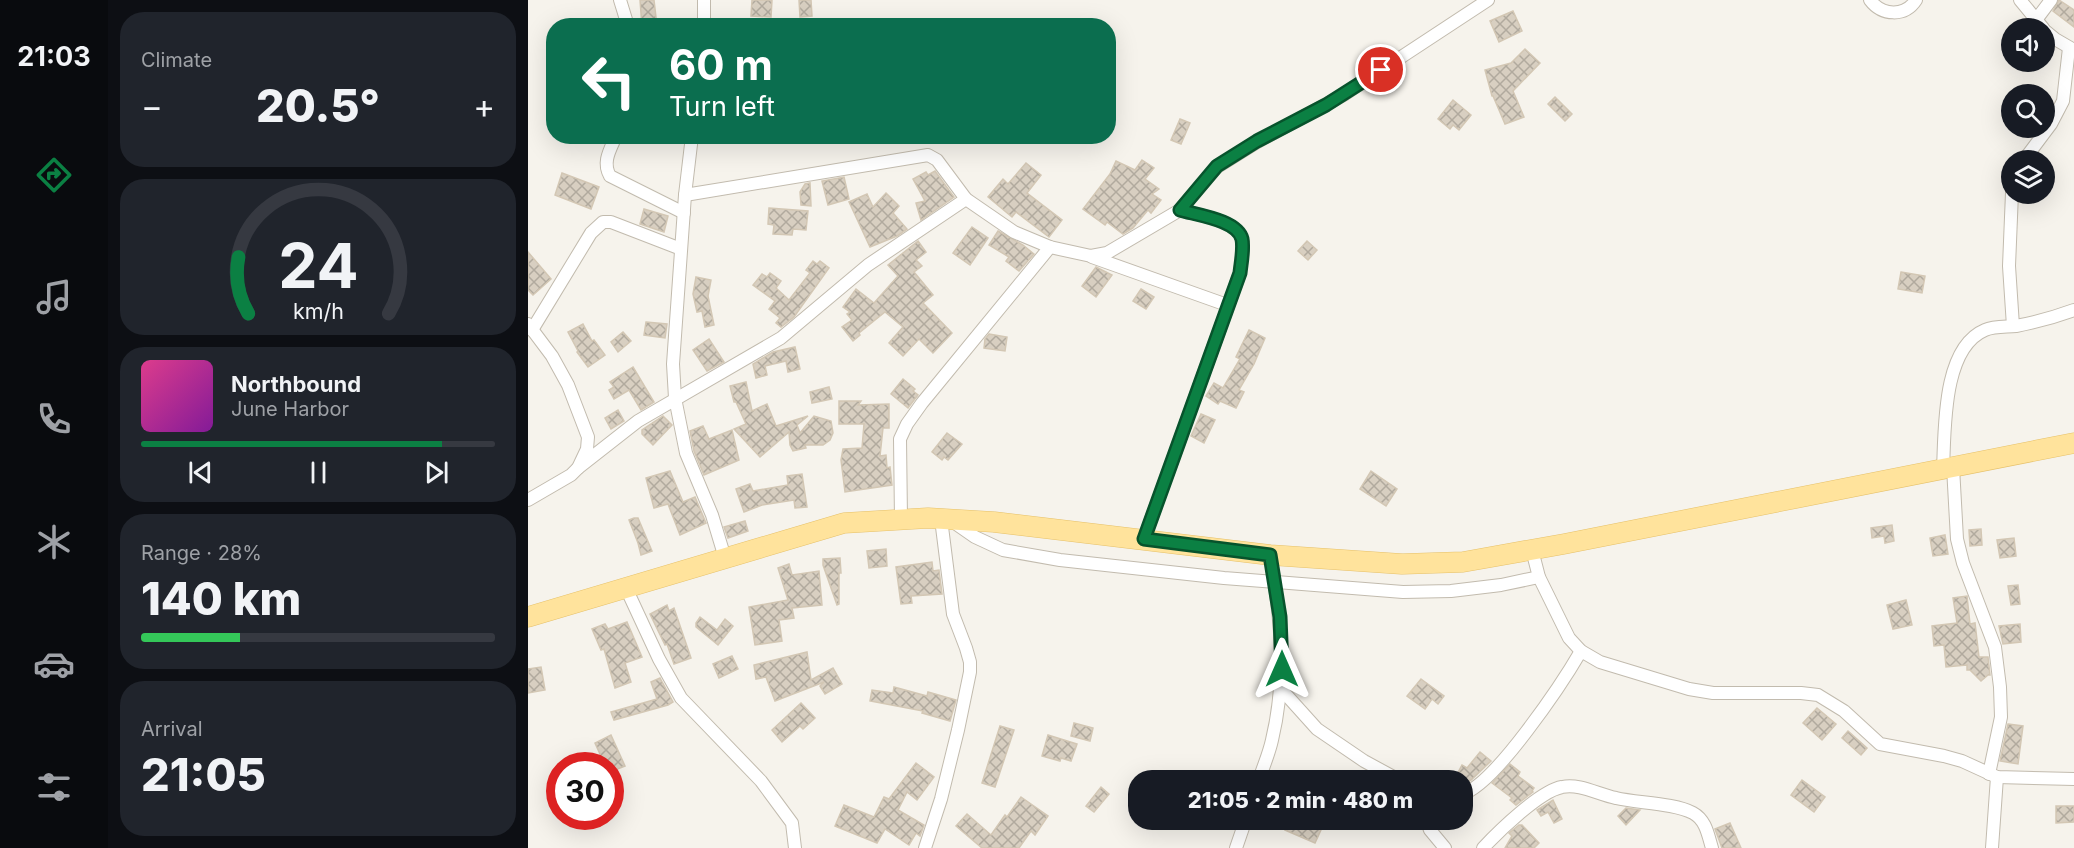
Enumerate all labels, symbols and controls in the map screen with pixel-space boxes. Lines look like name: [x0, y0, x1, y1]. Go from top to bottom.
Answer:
map controls: [2001, 18, 2055, 204]
button: sound: [2001, 18, 2055, 72]
text: 60 m: [669, 39, 773, 90]
text: 21:03: [17, 40, 91, 73]
icon: left: [570, 42, 648, 120]
pin: [1355, 44, 1406, 95]
text: Climate: [141, 48, 212, 72]
icon: arrive: [1364, 53, 1397, 86]
text: 20.5°: [256, 78, 380, 133]
button: search: [2001, 84, 2055, 138]
text: −: [141, 86, 163, 126]
text: +: [473, 86, 495, 126]
text: Turn left: [669, 90, 775, 123]
button: layers: [2001, 150, 2055, 204]
icon: directions: [33, 154, 75, 196]
text: 24: [278, 228, 358, 303]
icon: music: [33, 276, 75, 318]
text: km/h: [293, 298, 343, 324]
text: Northbound: [231, 371, 361, 397]
text: June Harbor: [231, 397, 349, 421]
icon: phone: [33, 398, 75, 440]
icon: previous: [184, 456, 217, 489]
icon: pause: [302, 456, 335, 489]
icon: next: [420, 456, 453, 489]
icon: climate: [33, 521, 75, 563]
text: Range · 28%: [141, 541, 262, 565]
text: 140 km: [141, 571, 301, 626]
position arrow: [1250, 637, 1314, 701]
icon: car: [33, 643, 75, 685]
text: Arrival: [141, 717, 203, 741]
text: 21:05: [141, 747, 266, 802]
speed limit sign: 30: [546, 752, 624, 830]
icon: filters: [33, 766, 75, 808]
text: 21:05 · 2 min · 480 m: [1188, 787, 1413, 813]

